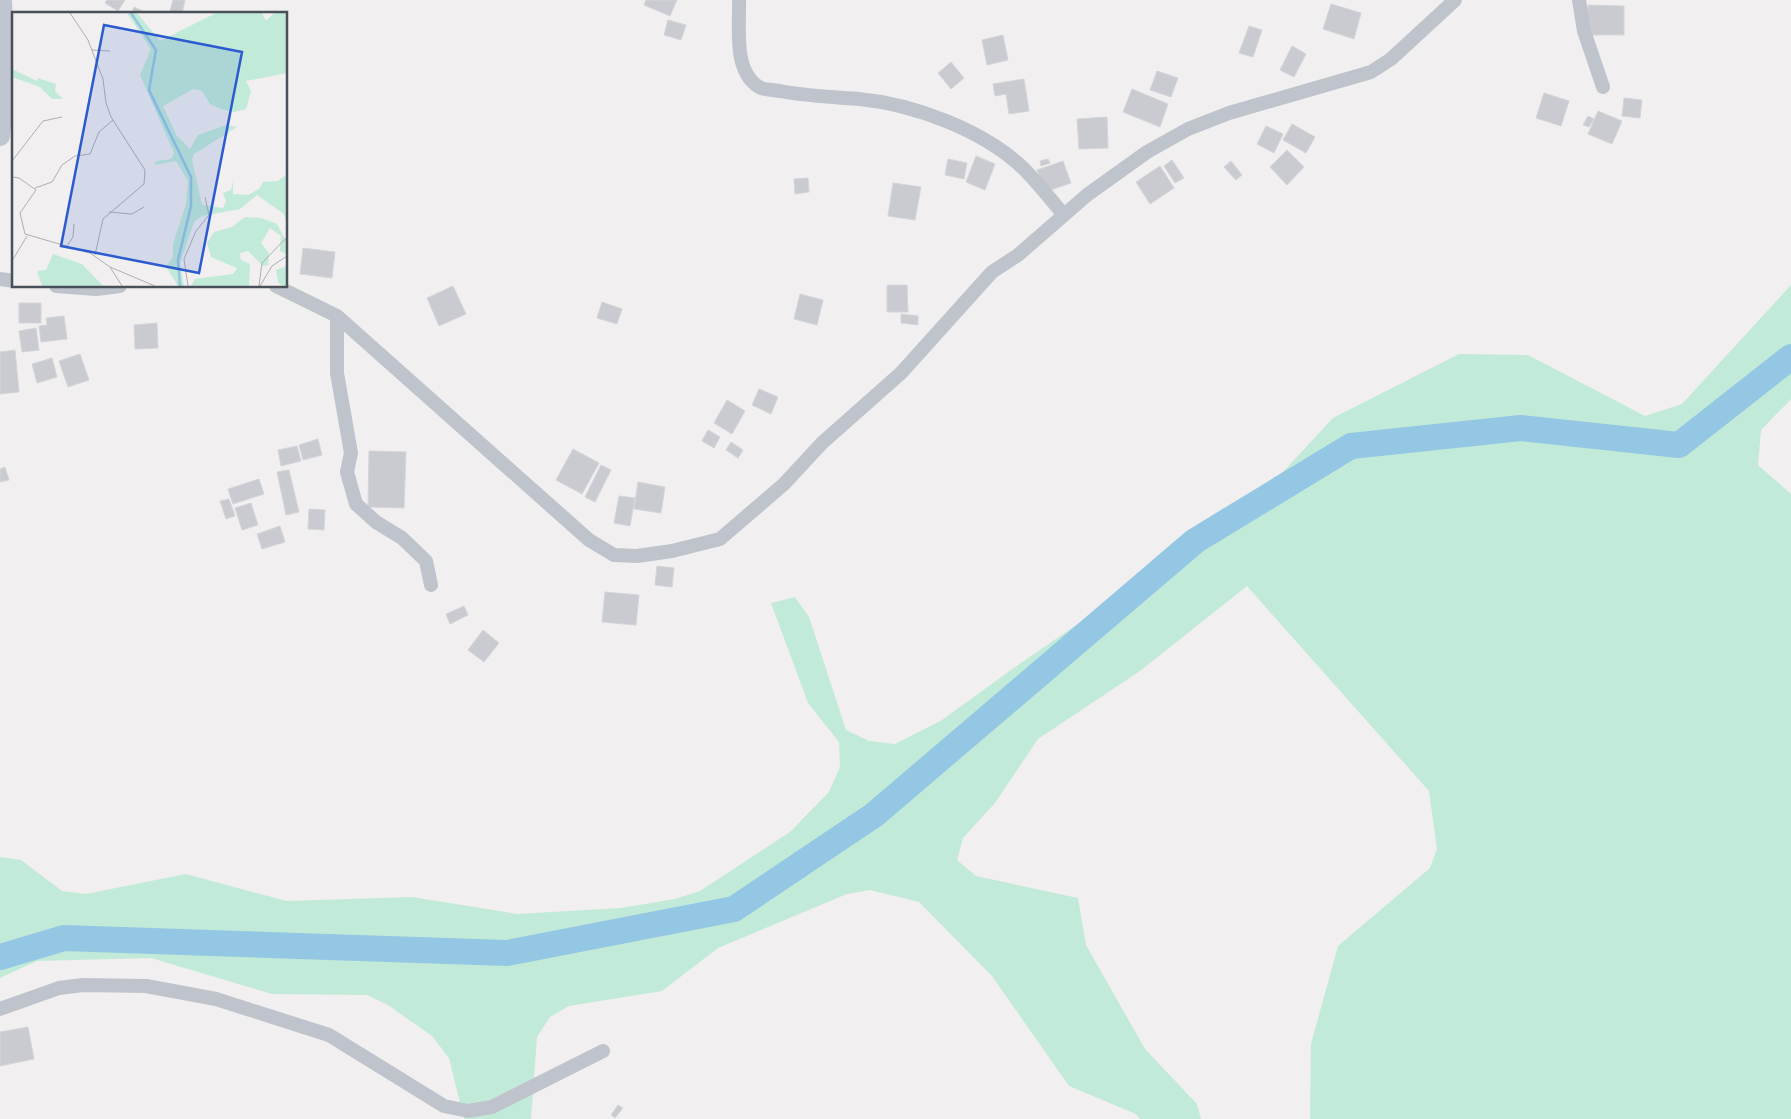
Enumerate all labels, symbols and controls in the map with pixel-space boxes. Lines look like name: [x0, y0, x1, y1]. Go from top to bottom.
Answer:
inset map: [12, 12, 288, 288]

